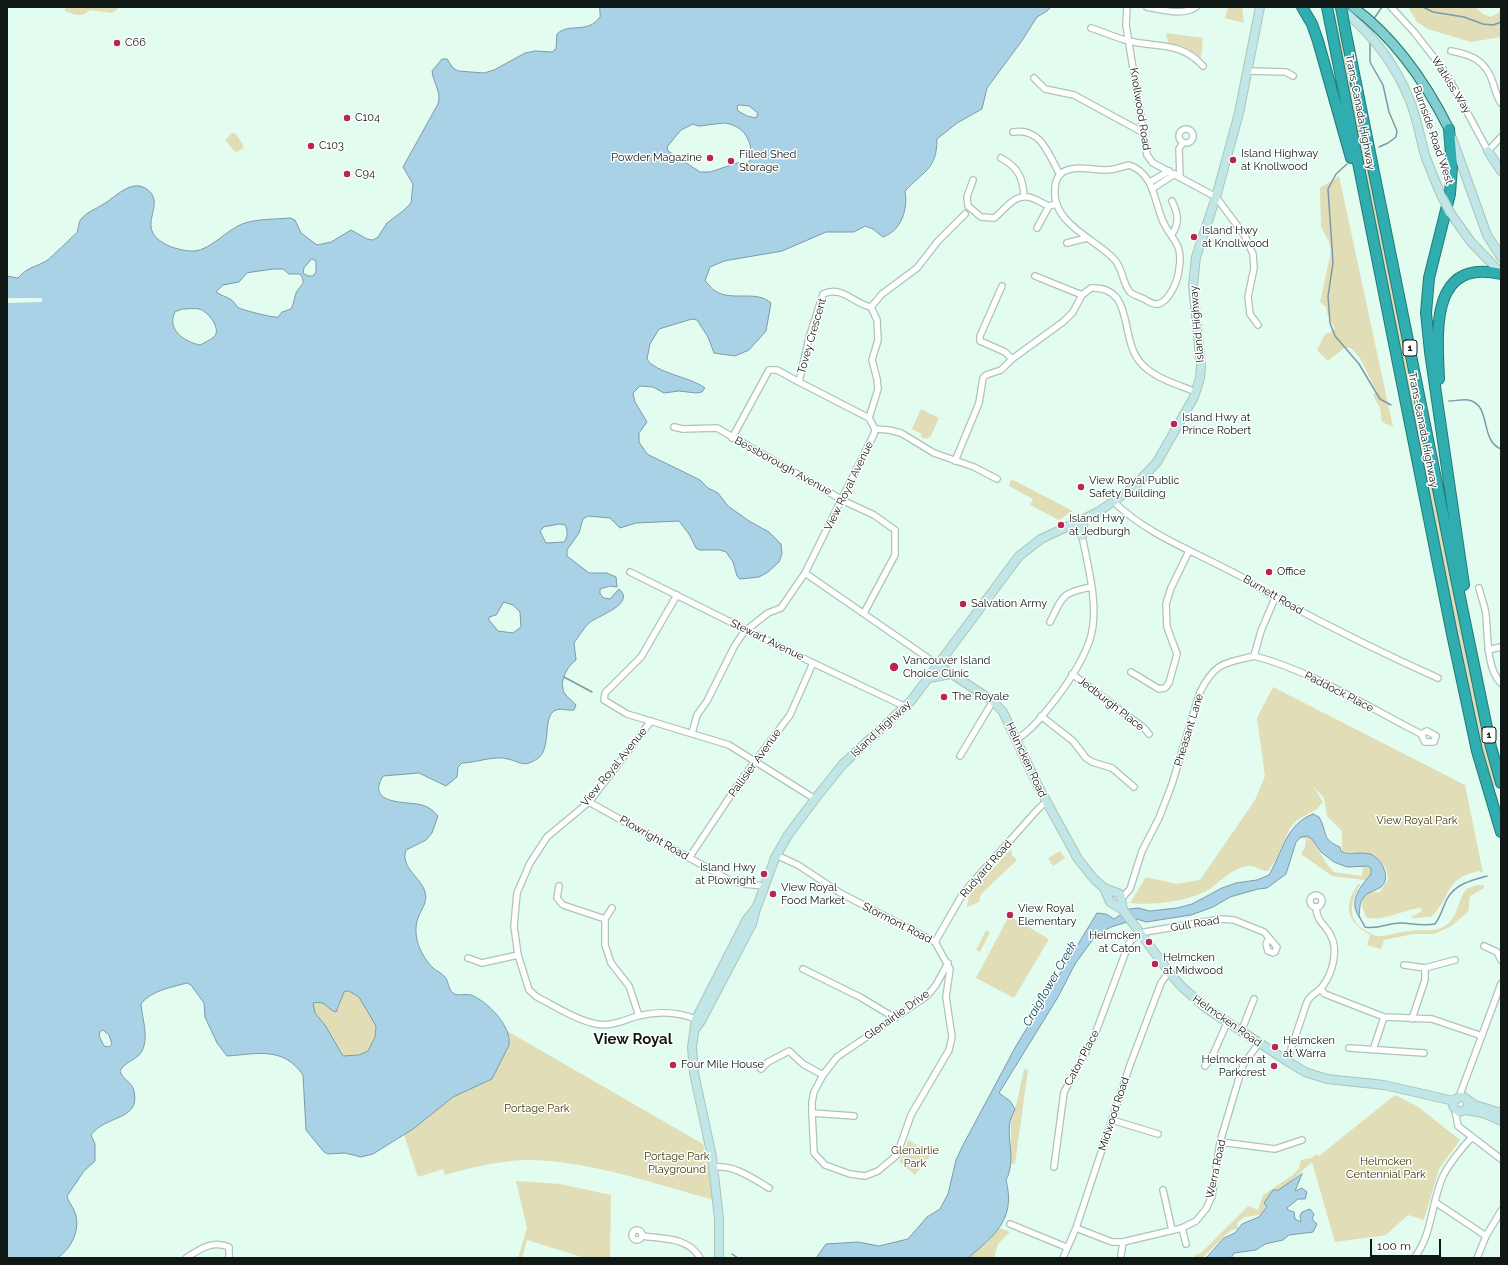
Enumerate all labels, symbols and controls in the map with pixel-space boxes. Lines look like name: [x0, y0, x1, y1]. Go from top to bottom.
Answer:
place label: C66: [125, 36, 146, 50]
marker: C66: [112, 38, 122, 48]
street label: Trans-Canada Highway: [1342, 53, 1378, 171]
street label: Watkiss Way: [1428, 54, 1474, 116]
street label: Knollwood Road: [1127, 67, 1153, 151]
street label: Burnside Road West: [1410, 84, 1456, 186]
place label: C104: [355, 111, 380, 125]
marker: C104: [342, 113, 352, 123]
place label: C103: [319, 139, 344, 153]
marker: C103: [306, 141, 316, 151]
place label: Island Highway at Knollwood: [1241, 147, 1318, 173]
place label: Filled Shed Storage: [739, 148, 796, 174]
place label: Powder Magazine: [611, 151, 702, 165]
marker: Powder Magazine: [705, 153, 715, 163]
marker: Island Highway at Knollwood: [1228, 155, 1238, 165]
marker: Filled Shed Storage: [726, 156, 736, 166]
place label: C94: [355, 167, 375, 181]
marker: C94: [342, 169, 352, 179]
place label: Island Hwy at Knollwood: [1202, 224, 1269, 250]
marker: Island Hwy at Knollwood: [1189, 232, 1199, 242]
street label: Island Highway: [1187, 285, 1207, 363]
street label: Tovey Crescent: [795, 297, 829, 375]
road number: 1: [1403, 340, 1417, 356]
street label: Trans-Canada Highway: [1405, 371, 1441, 489]
place label: Island Hwy at Prince Robert: [1182, 411, 1251, 437]
marker: Island Hwy at Prince Robert: [1169, 419, 1179, 429]
street label: Bessborough Avenue: [732, 434, 834, 498]
street label: View Royal Avenue: [822, 439, 876, 533]
place label: View Royal Public Safety Building: [1089, 474, 1179, 500]
marker: View Royal Public Safety Building: [1076, 482, 1086, 492]
place label: Island Hwy at Jedburgh: [1069, 512, 1130, 538]
marker: Island Hwy at Jedburgh: [1056, 520, 1066, 530]
place label: Office: [1277, 565, 1306, 579]
marker: Office: [1264, 567, 1274, 577]
street label: Burnett Road: [1241, 573, 1305, 617]
place label: Salvation Army: [971, 597, 1047, 611]
marker: Salvation Army: [958, 599, 968, 609]
street label: Stewart Avenue: [728, 616, 806, 664]
place label: Vancouver Island Choice Clinic: [903, 654, 990, 680]
marker: Vancouver Island Choice Clinic: [888, 661, 900, 673]
street label: Paddock Place: [1302, 669, 1376, 715]
street label: Jedburgh Place: [1075, 674, 1147, 734]
place label: The Royale: [952, 690, 1009, 704]
marker: The Royale: [939, 692, 949, 702]
street label: Pheasant Lane: [1172, 692, 1206, 768]
street label: Island Highway: [848, 698, 914, 760]
street label: Helmcken Road: [1003, 720, 1049, 800]
street label: View Royal Avenue: [578, 725, 650, 809]
street label: Pallisier Avenue: [726, 727, 784, 799]
road number: 1: [1482, 727, 1496, 743]
street label: Plowright Road: [617, 813, 691, 863]
park label: View Royal Park: [1376, 814, 1458, 828]
street label: Rudyard Road: [957, 837, 1015, 901]
place label: Island Hwy at Plowright: [695, 861, 756, 887]
marker: Island Hwy at Plowright: [759, 869, 769, 879]
place label: View Royal Food Market: [781, 881, 845, 907]
marker: View Royal Food Market: [768, 889, 778, 899]
street label: Stormont Road: [860, 900, 934, 946]
place label: View Royal Elementary: [1018, 902, 1077, 928]
marker: View Royal Elementary: [1005, 910, 1015, 920]
street label: Gull Road: [1169, 914, 1221, 934]
place label: Helmcken at Caton: [1089, 929, 1141, 955]
marker: Helmcken at Caton: [1144, 937, 1154, 947]
water label: Craigflower Creek: [1020, 939, 1080, 1029]
place label: Helmcken at Midwood: [1163, 951, 1223, 977]
marker: Helmcken at Midwood: [1150, 959, 1160, 969]
street label: Glenairlie Drive: [862, 987, 932, 1043]
street label: Helmcken Road: [1190, 992, 1264, 1050]
street label: Caton Place: [1062, 1028, 1102, 1088]
district label: View Royal: [594, 1030, 672, 1048]
place label: Helmcken at Warra: [1283, 1034, 1335, 1060]
marker: Helmcken at Warra: [1270, 1042, 1280, 1052]
place label: Helmcken at Parkcrest: [1202, 1053, 1266, 1079]
place label: Four Mile House: [681, 1058, 764, 1072]
marker: Four Mile House: [668, 1060, 678, 1070]
marker: Helmcken at Parkcrest: [1269, 1061, 1279, 1071]
street label: Midwood Road: [1096, 1075, 1132, 1153]
park label: Portage Park: [504, 1102, 570, 1116]
street label: Werra Road: [1203, 1138, 1229, 1200]
park label: Glenairlie Park: [891, 1144, 939, 1170]
park label: Portage Park Playground: [644, 1150, 710, 1176]
park label: Helmcken Centennial Park: [1346, 1155, 1426, 1181]
scale bar: [1372, 1231, 1443, 1257]
text: 100 m: [1377, 1239, 1411, 1253]

